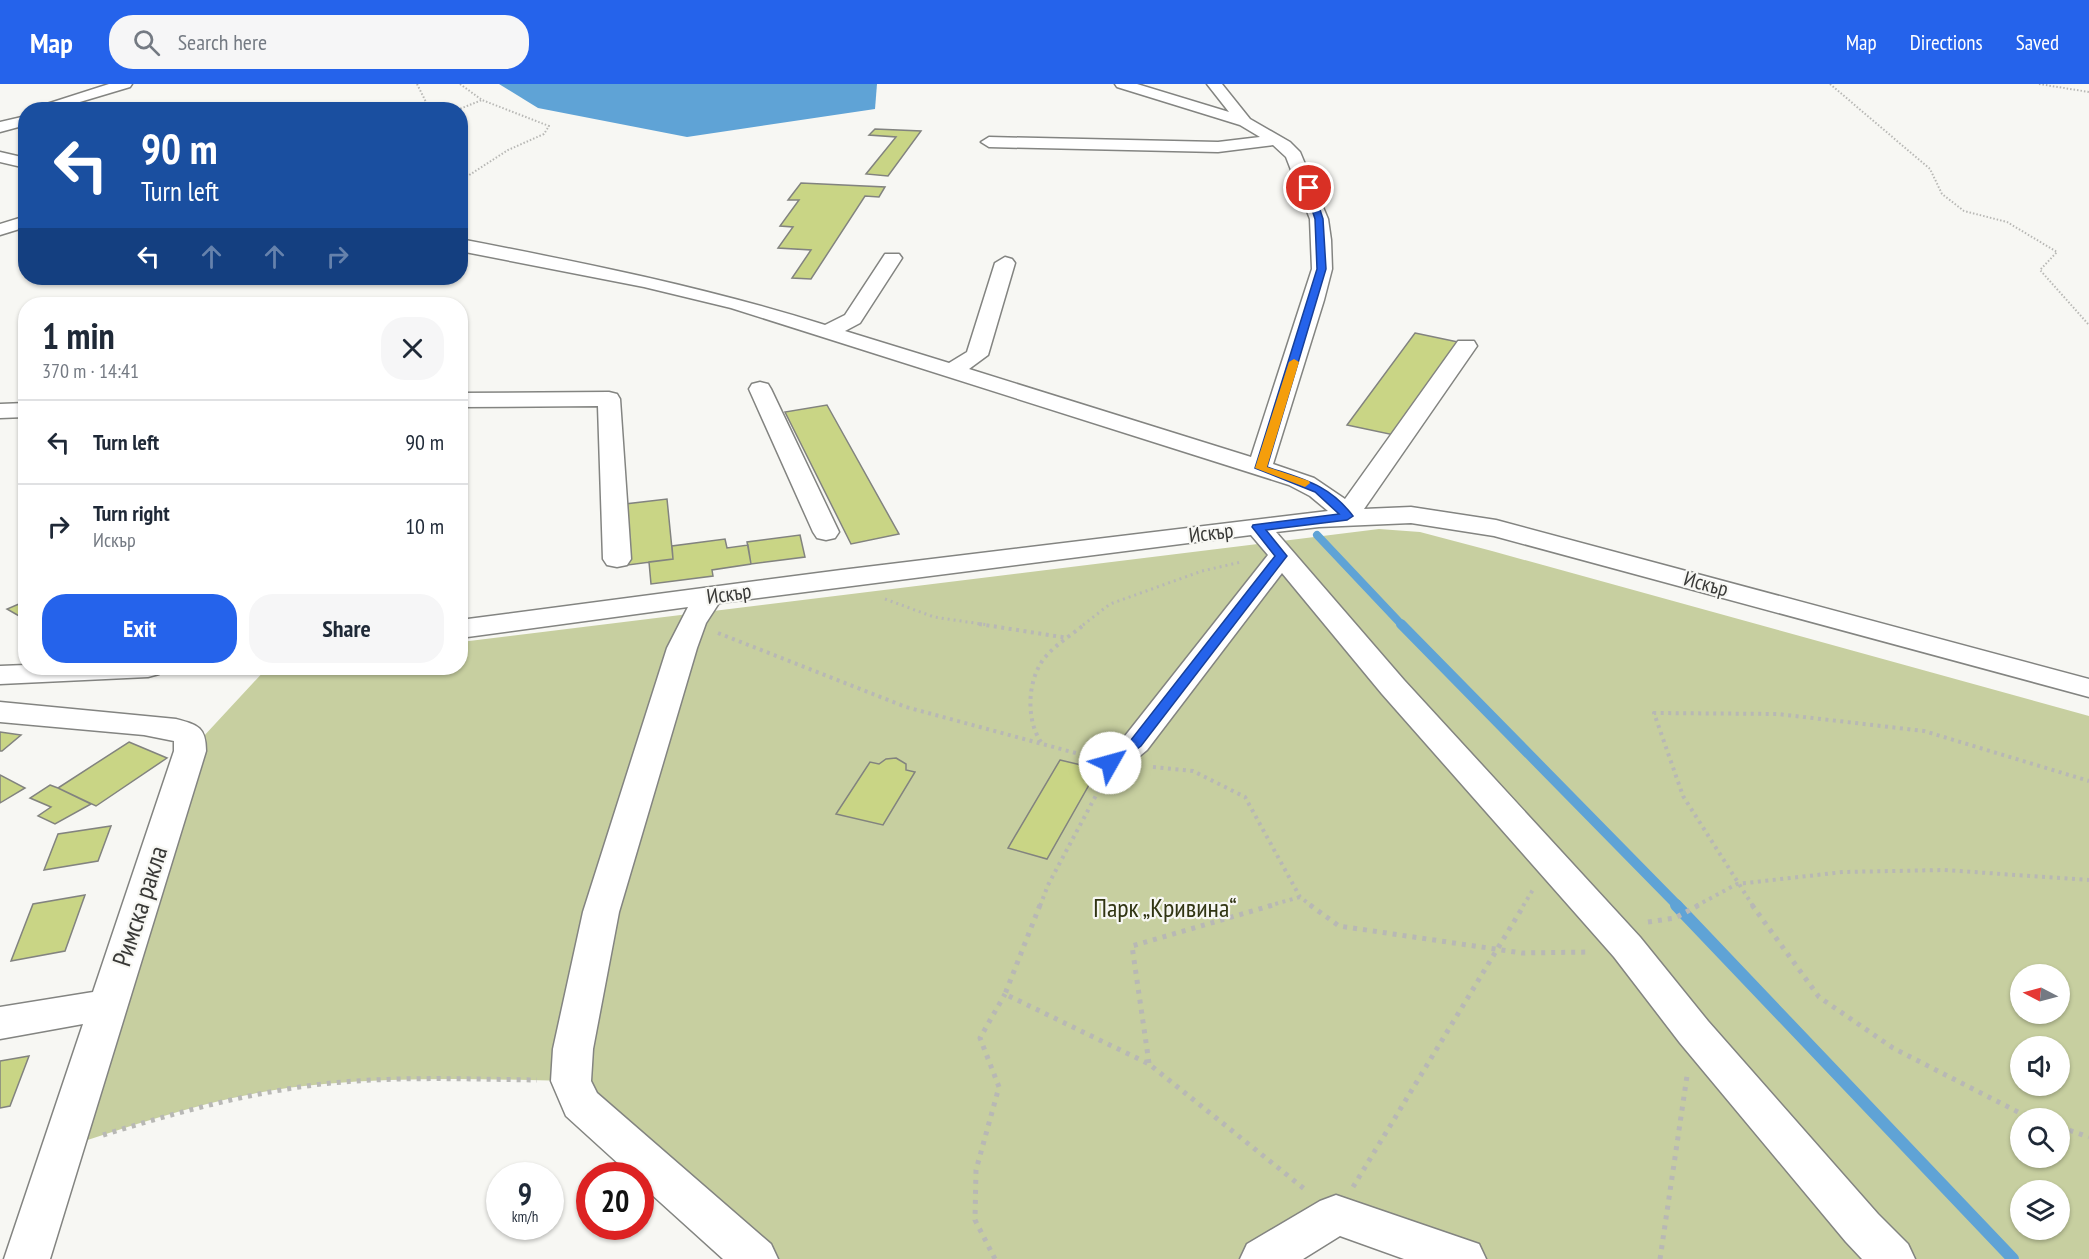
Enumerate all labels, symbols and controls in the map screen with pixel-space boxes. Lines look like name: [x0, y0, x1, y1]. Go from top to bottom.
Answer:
search box: [109, 15, 529, 69]
text: Map: [30, 24, 73, 61]
icon: search: [130, 26, 163, 59]
text: Search here: [178, 28, 267, 56]
text: Map: [1846, 29, 1877, 56]
text: Directions: [1910, 29, 1983, 56]
text: Saved: [2016, 29, 2059, 56]
text: 90 m: [141, 121, 218, 176]
icon: left: [42, 126, 120, 204]
pin: [1283, 162, 1334, 213]
icon: arrive: [1292, 171, 1325, 204]
text: Turn left: [141, 174, 219, 208]
icon: left: [132, 240, 165, 273]
icon: ahead: [195, 240, 228, 273]
icon: ahead: [258, 240, 291, 273]
icon: right: [321, 240, 354, 273]
text: 1 min: [42, 312, 115, 359]
button: close: [381, 317, 444, 380]
text: 370 m · 14:41: [42, 358, 139, 384]
icon: left: [42, 426, 75, 459]
text: Turn left: [93, 428, 159, 456]
text: 90 m: [405, 428, 444, 456]
text: Turn right: [93, 499, 170, 527]
icon: right: [42, 510, 75, 543]
text: 10 m: [405, 512, 444, 540]
street label: Искър: [1187, 516, 1235, 549]
text: Искър: [93, 527, 136, 553]
street label: Искър: [1681, 565, 1731, 602]
street label: Искър: [705, 577, 753, 610]
button: Exit: [42, 594, 237, 663]
button: Share: [249, 594, 444, 663]
position arrow: [1078, 731, 1142, 795]
street label: Римска ракла: [105, 842, 174, 970]
park label: Парк „Кривина“: [1093, 891, 1237, 924]
north arrow: [2010, 964, 2070, 1024]
map controls: [2010, 964, 2070, 1240]
button: sound: [2010, 1036, 2070, 1096]
button: search: [2010, 1108, 2070, 1168]
speed limit sign: 20: [576, 1162, 654, 1240]
text: 9: [518, 1174, 532, 1213]
button: layers: [2010, 1180, 2070, 1240]
text: km/h: [512, 1207, 538, 1226]

